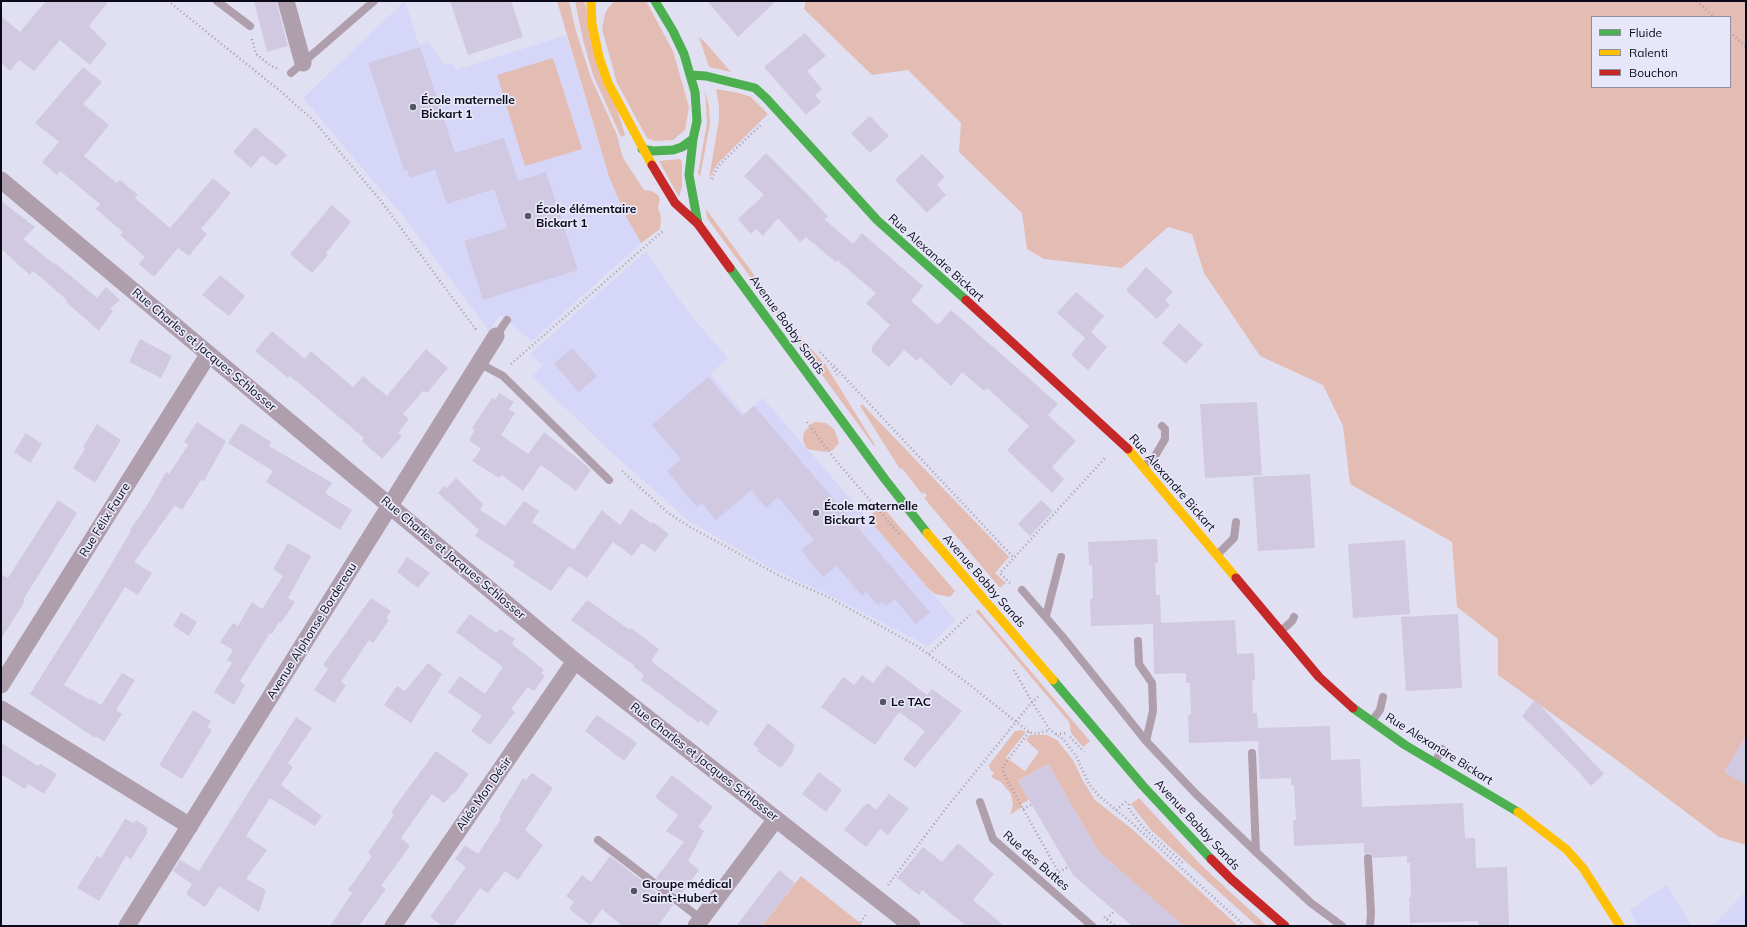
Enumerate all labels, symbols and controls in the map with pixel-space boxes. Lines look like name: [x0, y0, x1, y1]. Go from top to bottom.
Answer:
legend: [1591, 16, 1731, 88]
text: Fluide: [1629, 25, 1662, 40]
text: Ralenti: [1629, 45, 1668, 60]
text: Bouchon: [1629, 65, 1678, 80]
place label: École maternelle Bickart 1: [421, 93, 515, 121]
marker: École maternelle Bickart 1: [408, 102, 418, 112]
place label: École élémentaire Bickart 1: [536, 202, 636, 230]
marker: École élémentaire Bickart 1: [523, 211, 533, 221]
street label: Rue Alexandre Bickart: [885, 211, 987, 305]
street label: Avenue Bobby Sands: [746, 273, 828, 377]
street label: Rue Charles et Jacques Schlosser: [129, 285, 279, 415]
street label: Rue Alexandre Bickart: [1126, 432, 1218, 534]
street label: Rue Félix Faure: [76, 480, 134, 560]
street label: Rue Charles et Jacques Schlosser: [378, 493, 528, 623]
place label: École maternelle Bickart 2: [824, 499, 918, 527]
marker: École maternelle Bickart 2: [811, 508, 821, 518]
street label: Avenue Bobby Sands: [940, 532, 1028, 630]
street label: Avenue Alphonse Bordereau: [264, 560, 360, 702]
place label: Le TAC: [891, 695, 931, 709]
marker: Le TAC: [878, 697, 888, 707]
street label: Rue Charles et Jacques Schlosser: [627, 700, 781, 824]
street label: Rue Alexandre Bickart: [1383, 710, 1495, 788]
street label: Allée Mon Désir: [453, 754, 515, 834]
street label: Avenue Bobby Sands: [1151, 777, 1243, 873]
street label: Rue des Buttes: [1000, 828, 1072, 894]
place label: Groupe médical Saint-Hubert: [642, 877, 732, 905]
marker: Groupe médical Saint-Hubert: [629, 886, 639, 896]

